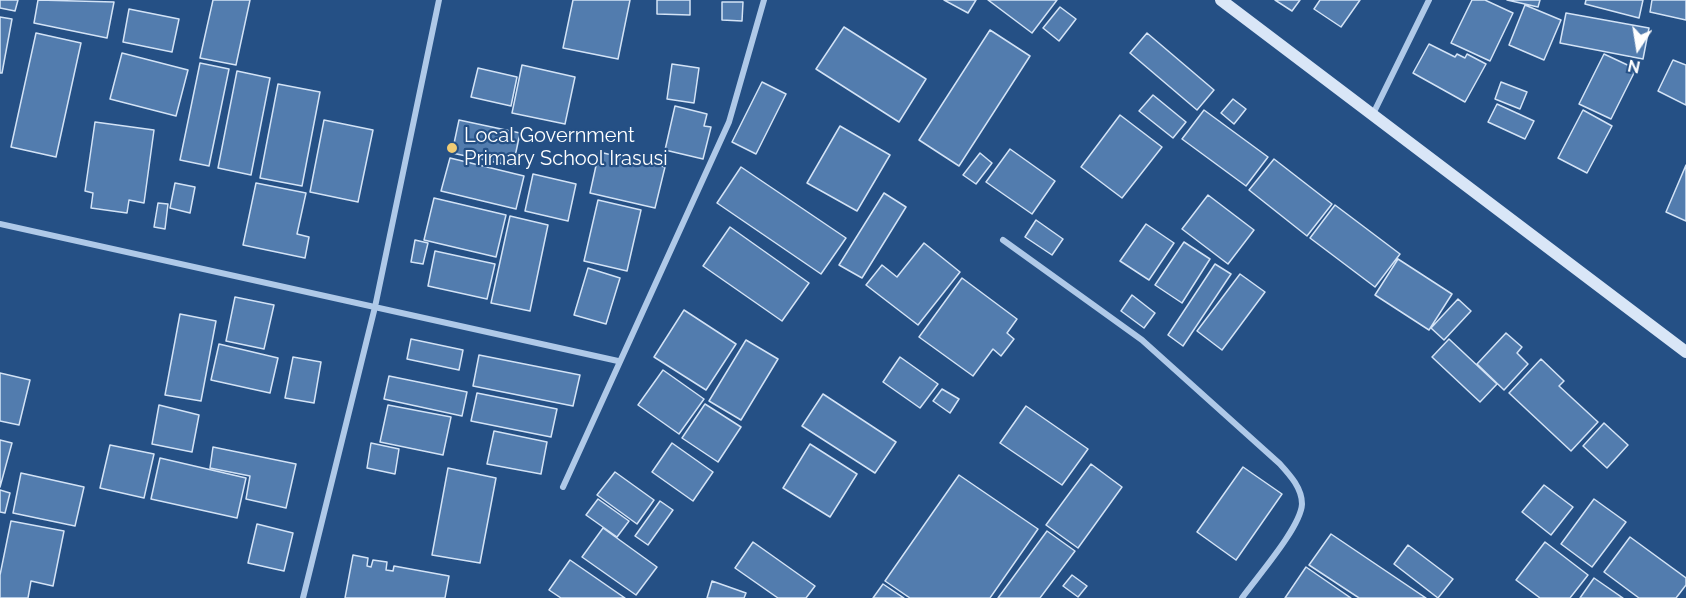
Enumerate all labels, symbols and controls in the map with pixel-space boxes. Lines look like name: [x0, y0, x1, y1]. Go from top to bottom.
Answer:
north arrow: [1608, 18, 1668, 78]
text: N: [1626, 56, 1642, 77]
place label: Local Government Primary School Irasusi: [464, 124, 668, 171]
marker: Local Government Primary School Irasusi: [445, 141, 459, 155]

